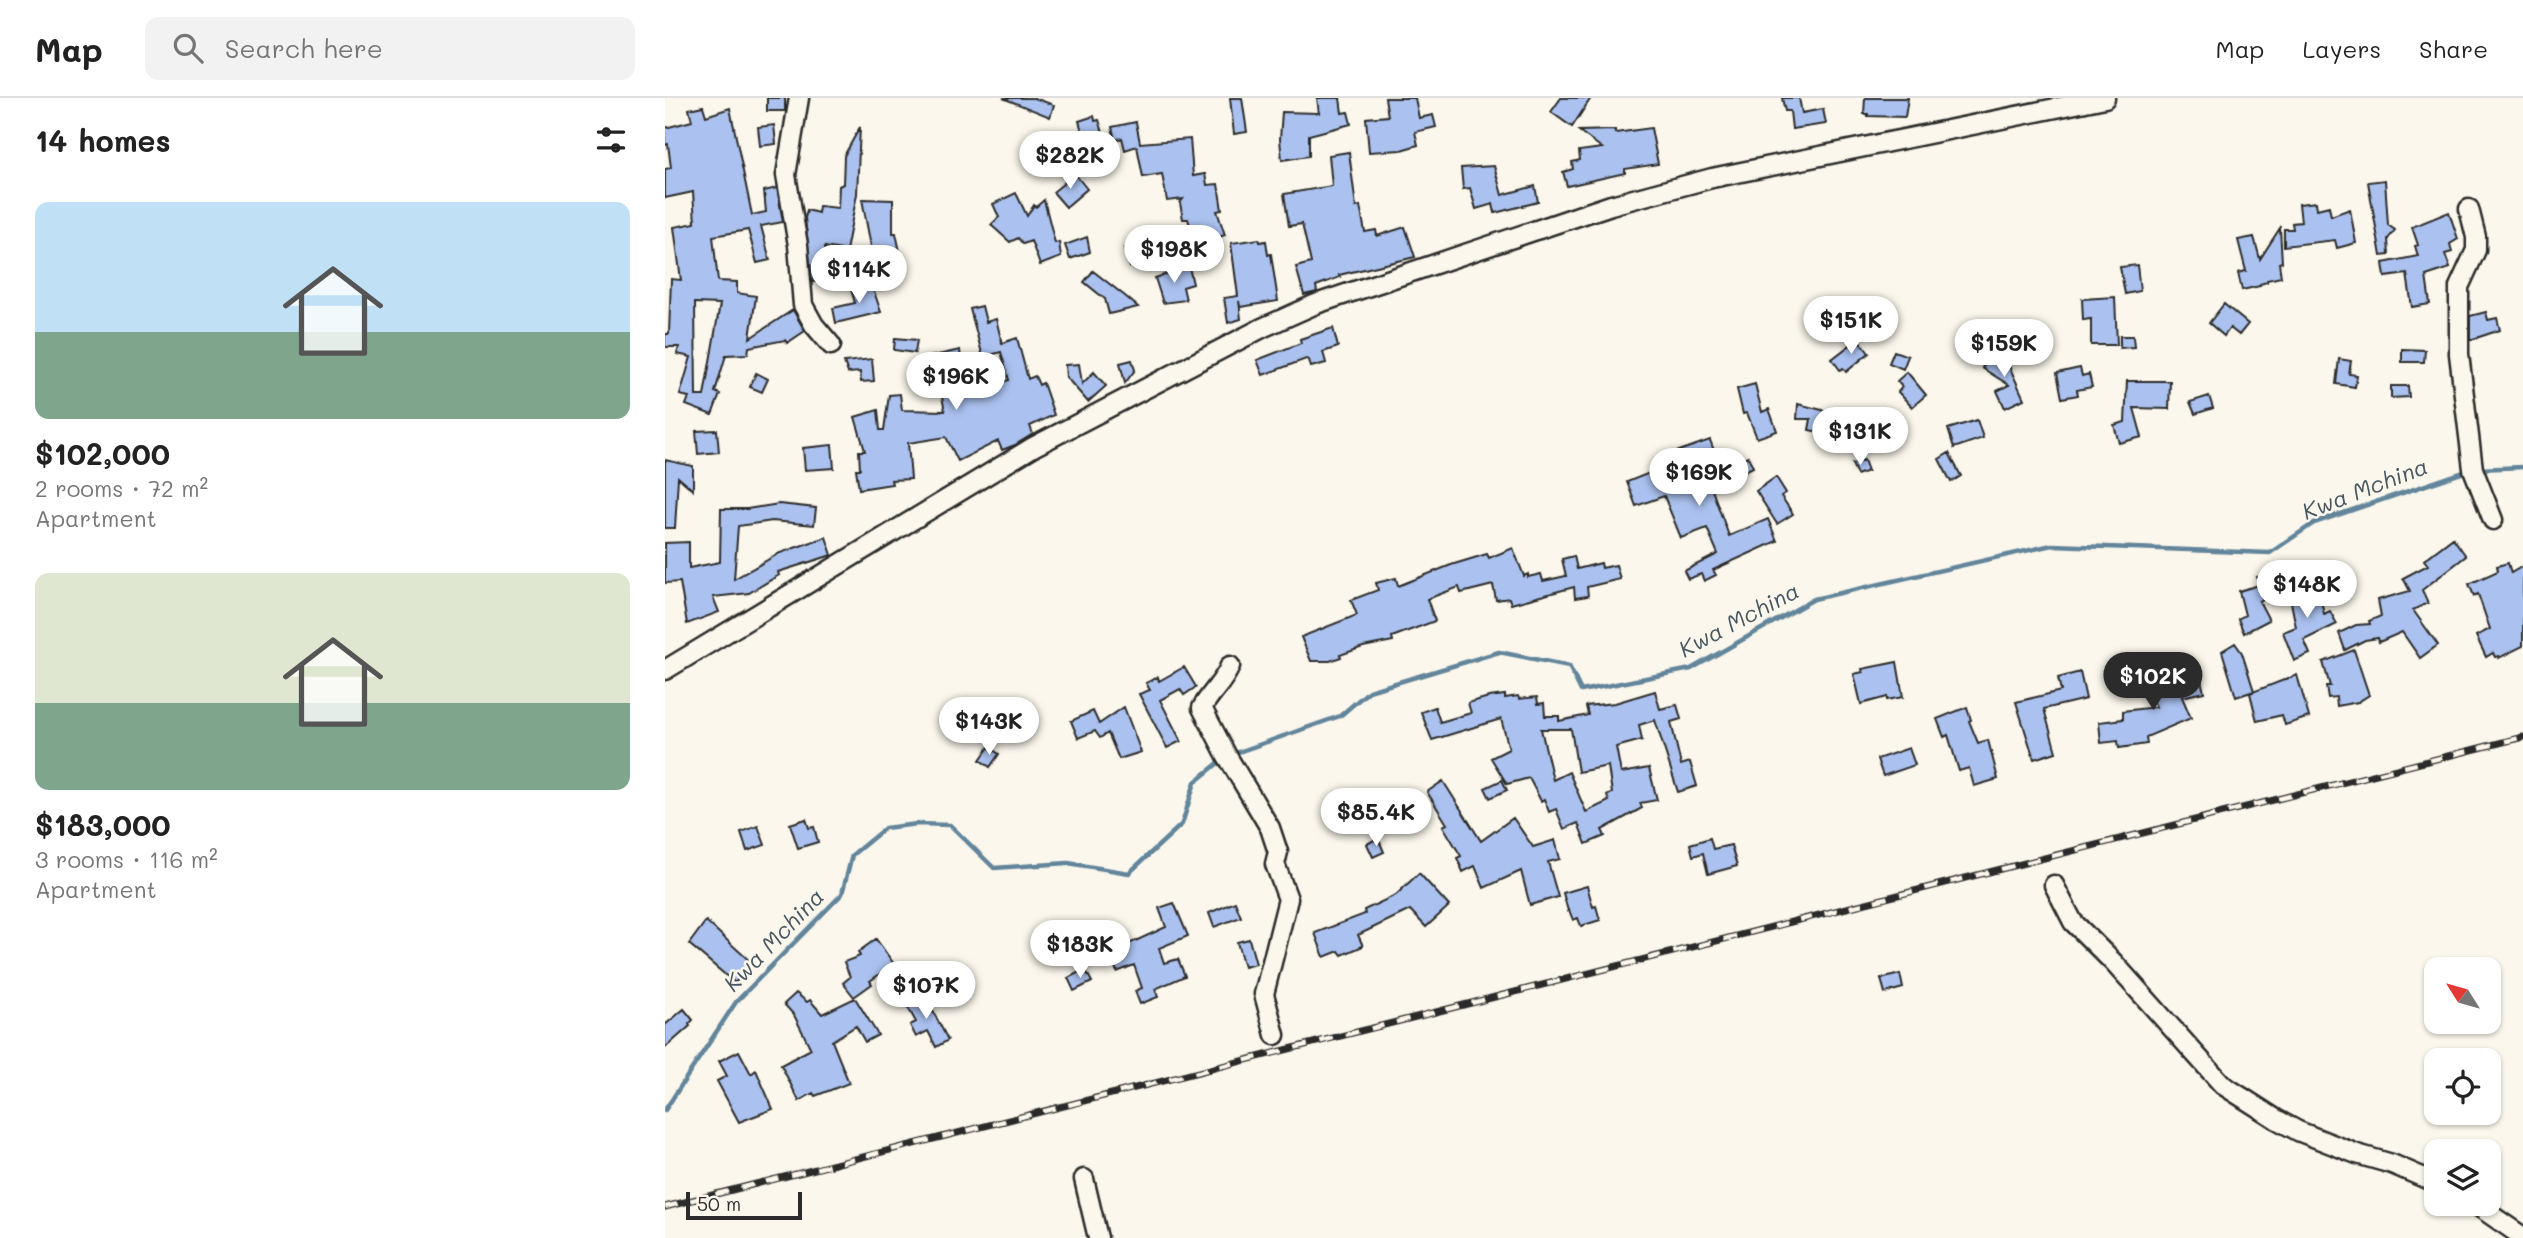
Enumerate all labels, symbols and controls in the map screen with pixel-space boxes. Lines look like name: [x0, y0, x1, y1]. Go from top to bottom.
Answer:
search box: [145, 17, 635, 80]
text: Map: [35, 27, 103, 70]
icon: search: [169, 29, 207, 67]
text: Search here: [225, 31, 383, 65]
text: Map: [2216, 33, 2264, 64]
text: Layers: [2302, 33, 2381, 64]
text: Share: [2419, 33, 2488, 64]
text: 14 homes: [35, 120, 171, 160]
icon: filters: [592, 121, 630, 159]
pin: $282K: [1021, 132, 1119, 191]
text: $282K: [1035, 139, 1105, 169]
pin: $198K: [1125, 226, 1223, 285]
text: $198K: [1140, 233, 1208, 263]
pin: $114K: [810, 246, 908, 305]
icon: home: [270, 248, 396, 374]
text: $114K: [827, 253, 891, 283]
pin: $151K: [1802, 296, 1900, 356]
text: $151K: [1819, 304, 1883, 334]
pin: $159K: [1955, 320, 2053, 379]
text: $159K: [1971, 327, 2037, 357]
pin: $196K: [907, 352, 1005, 412]
text: $196K: [922, 360, 990, 390]
pin: $131K: [1811, 408, 1909, 467]
text: $131K: [1828, 415, 1892, 445]
text: $102,000: [35, 433, 170, 473]
pin: $169K: [1650, 448, 1748, 508]
water label: Kwa Mchina: [2297, 450, 2432, 526]
text: $169K: [1665, 456, 1733, 486]
text: 2 rooms · 72 m²: [35, 473, 208, 503]
text: Apartment: [35, 503, 157, 533]
pin: $148K: [2258, 560, 2356, 620]
text: $148K: [2273, 568, 2341, 598]
water label: Kwa Mchina: [1673, 575, 1804, 663]
icon: home: [270, 619, 396, 745]
pin: $102K: [2104, 652, 2202, 712]
text: $102K: [2119, 660, 2187, 690]
pin: $143K: [940, 698, 1038, 757]
text: $143K: [955, 705, 1023, 735]
pin: $85.4K: [1319, 788, 1433, 848]
text: $85.4K: [1337, 796, 1415, 826]
text: $183,000: [35, 804, 171, 844]
text: 3 rooms · 116 m²: [35, 844, 218, 874]
text: Apartment: [35, 874, 157, 904]
water label: Kwa Mchina: [716, 881, 830, 997]
pin: $183K: [1031, 920, 1129, 980]
text: $183K: [1046, 928, 1114, 958]
north arrow: [2424, 957, 2501, 1034]
map controls: [2424, 957, 2501, 1216]
pin: $107K: [877, 962, 975, 1021]
text: $107K: [892, 969, 960, 999]
button: locate: [2424, 1048, 2501, 1125]
button: layers: [2424, 1139, 2501, 1216]
scale bar: [686, 1189, 801, 1221]
text: 50 m: [697, 1191, 741, 1216]

